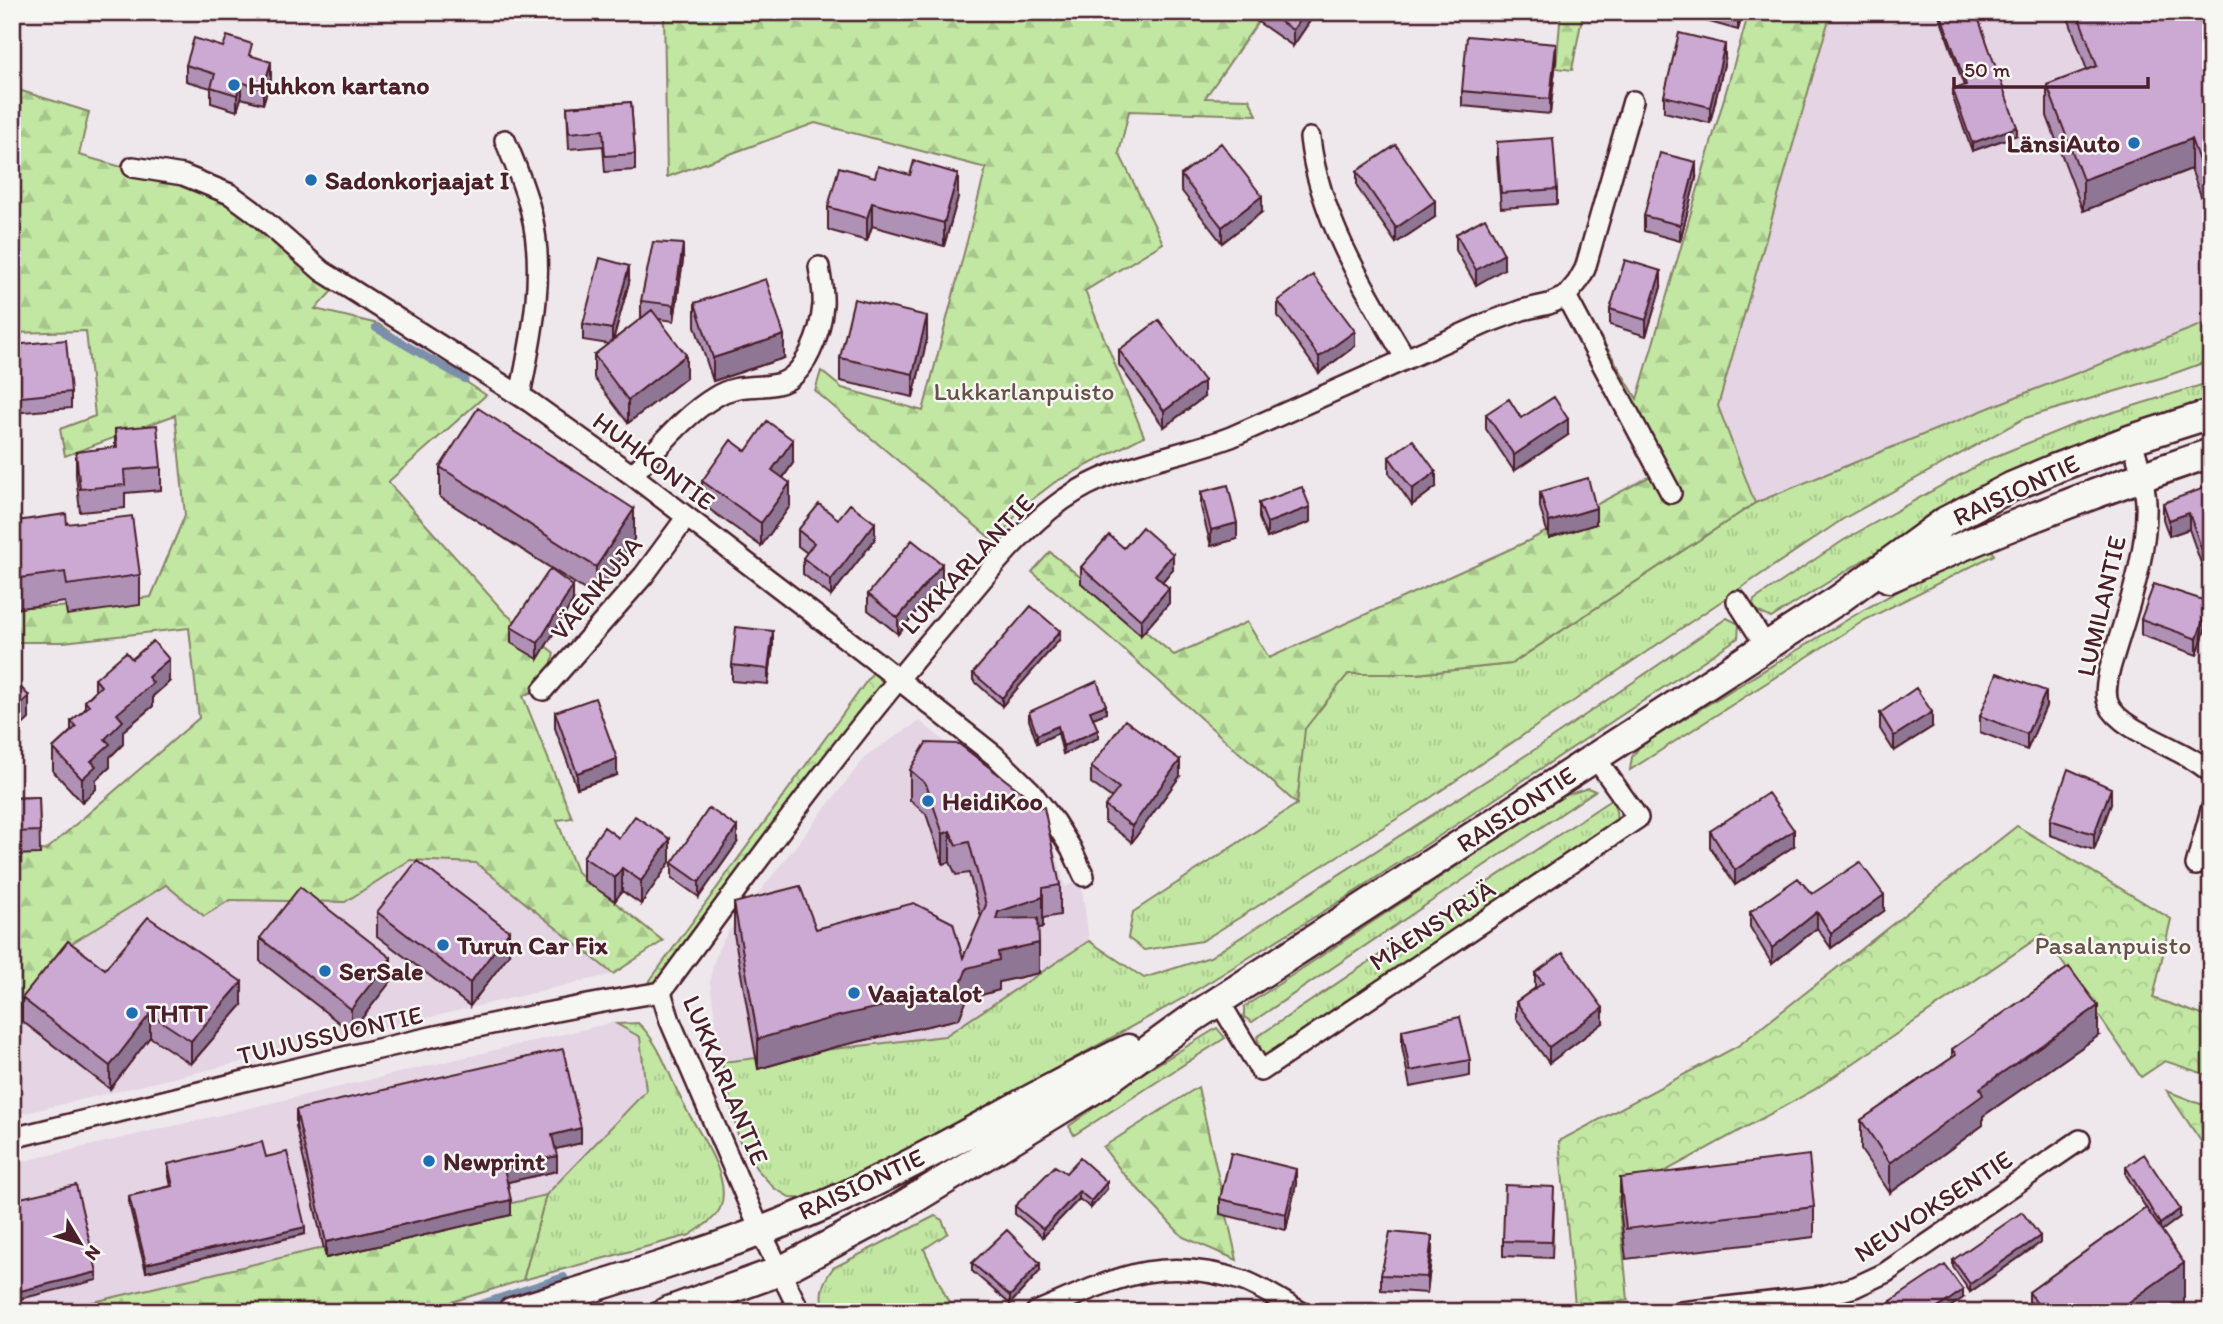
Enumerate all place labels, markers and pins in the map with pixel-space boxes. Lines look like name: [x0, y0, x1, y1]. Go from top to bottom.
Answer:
place label: Huhkon kartano: [248, 69, 429, 101]
marker: Huhkon kartano: [226, 77, 242, 93]
place label: LänsiAuto: [2007, 127, 2120, 159]
marker: LänsiAuto: [2126, 135, 2142, 151]
place label: Sadonkorjaajat I: [325, 164, 510, 196]
marker: Sadonkorjaajat I: [303, 172, 319, 188]
place label: HeidiKoo: [942, 785, 1043, 817]
marker: HeidiKoo: [920, 793, 936, 809]
place label: Turun Car Fix: [456, 929, 609, 961]
marker: Turun Car Fix: [435, 937, 451, 953]
place label: SerSale: [339, 955, 424, 987]
marker: SerSale: [317, 963, 333, 979]
place label: Vaajatalot: [868, 977, 982, 1009]
marker: Vaajatalot: [846, 985, 862, 1001]
place label: THTT: [145, 997, 208, 1029]
marker: THTT: [124, 1005, 140, 1021]
place label: Newprint: [443, 1145, 545, 1177]
marker: Newprint: [421, 1153, 437, 1169]

